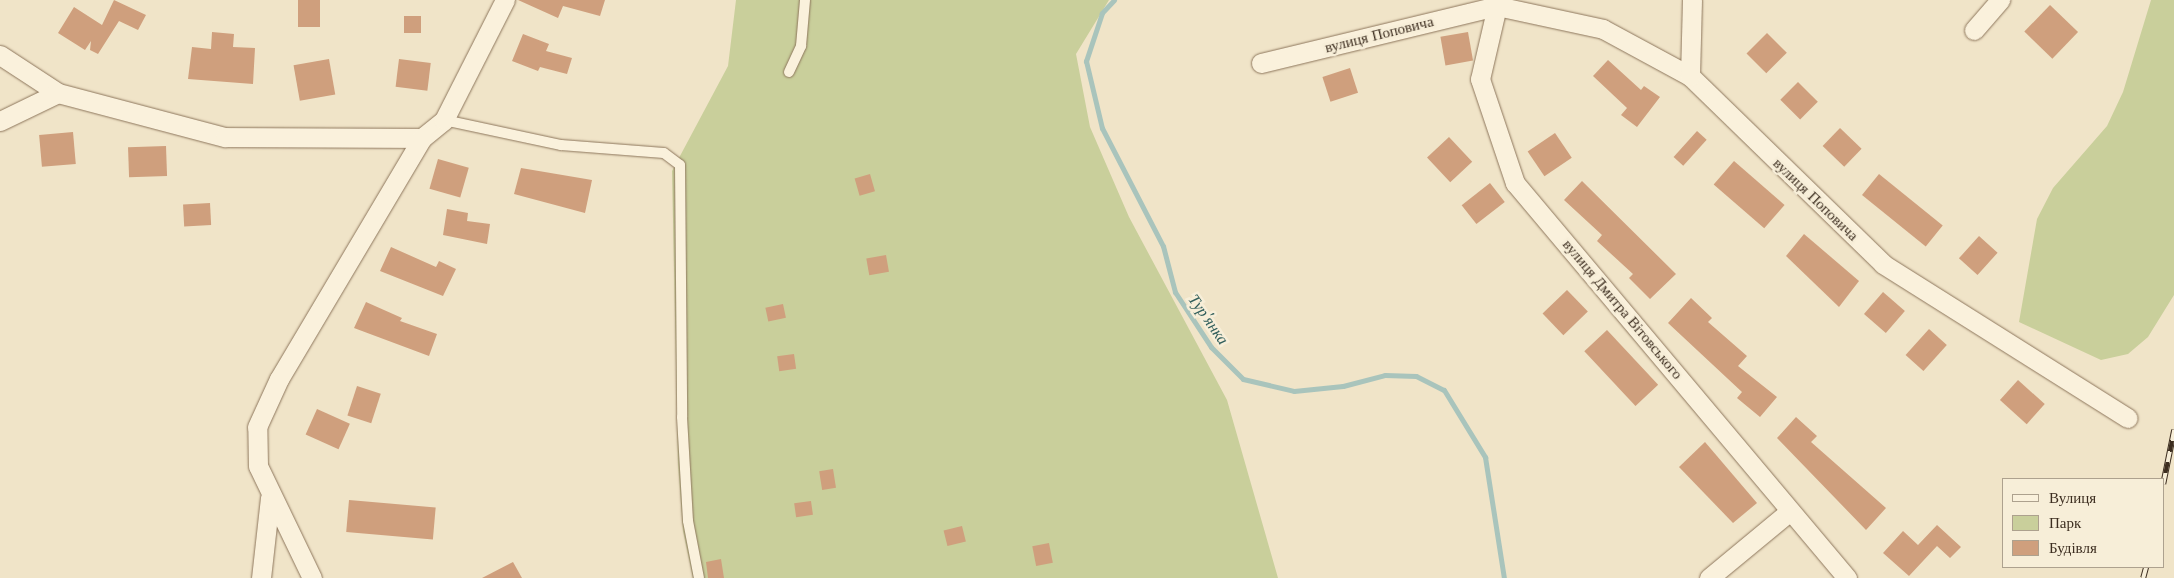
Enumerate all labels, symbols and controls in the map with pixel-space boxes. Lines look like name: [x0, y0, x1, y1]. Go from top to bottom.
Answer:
street label: вулиця Поповича: [1323, 12, 1435, 56]
street label: вулиця Поповича: [1770, 154, 1862, 244]
street label: вулиця Дмитра Вітовського: [1559, 235, 1687, 383]
water label: Тур'янка: [1185, 290, 1233, 348]
legend: [2002, 478, 2164, 568]
text: Вулиця: [2049, 488, 2096, 507]
text: Парк: [2049, 513, 2081, 532]
text: Будівля: [2049, 538, 2097, 557]

